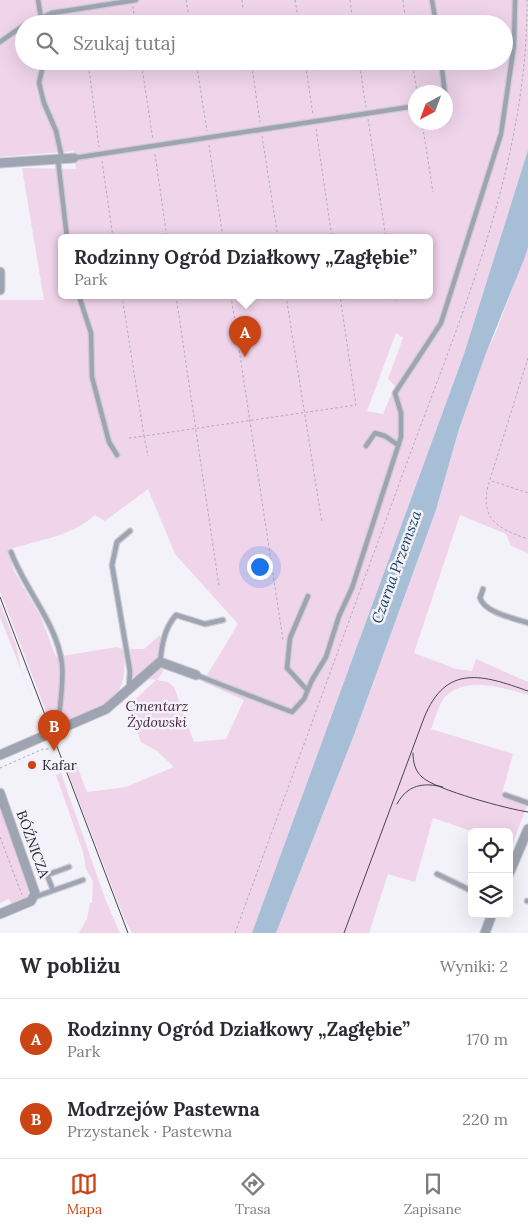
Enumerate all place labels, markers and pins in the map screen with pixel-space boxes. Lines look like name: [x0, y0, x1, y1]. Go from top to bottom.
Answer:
pin: A: [229, 316, 261, 357]
pin: B: [38, 710, 70, 751]
place label: Kafar: [42, 756, 77, 774]
marker: Kafar: [26, 759, 38, 771]

